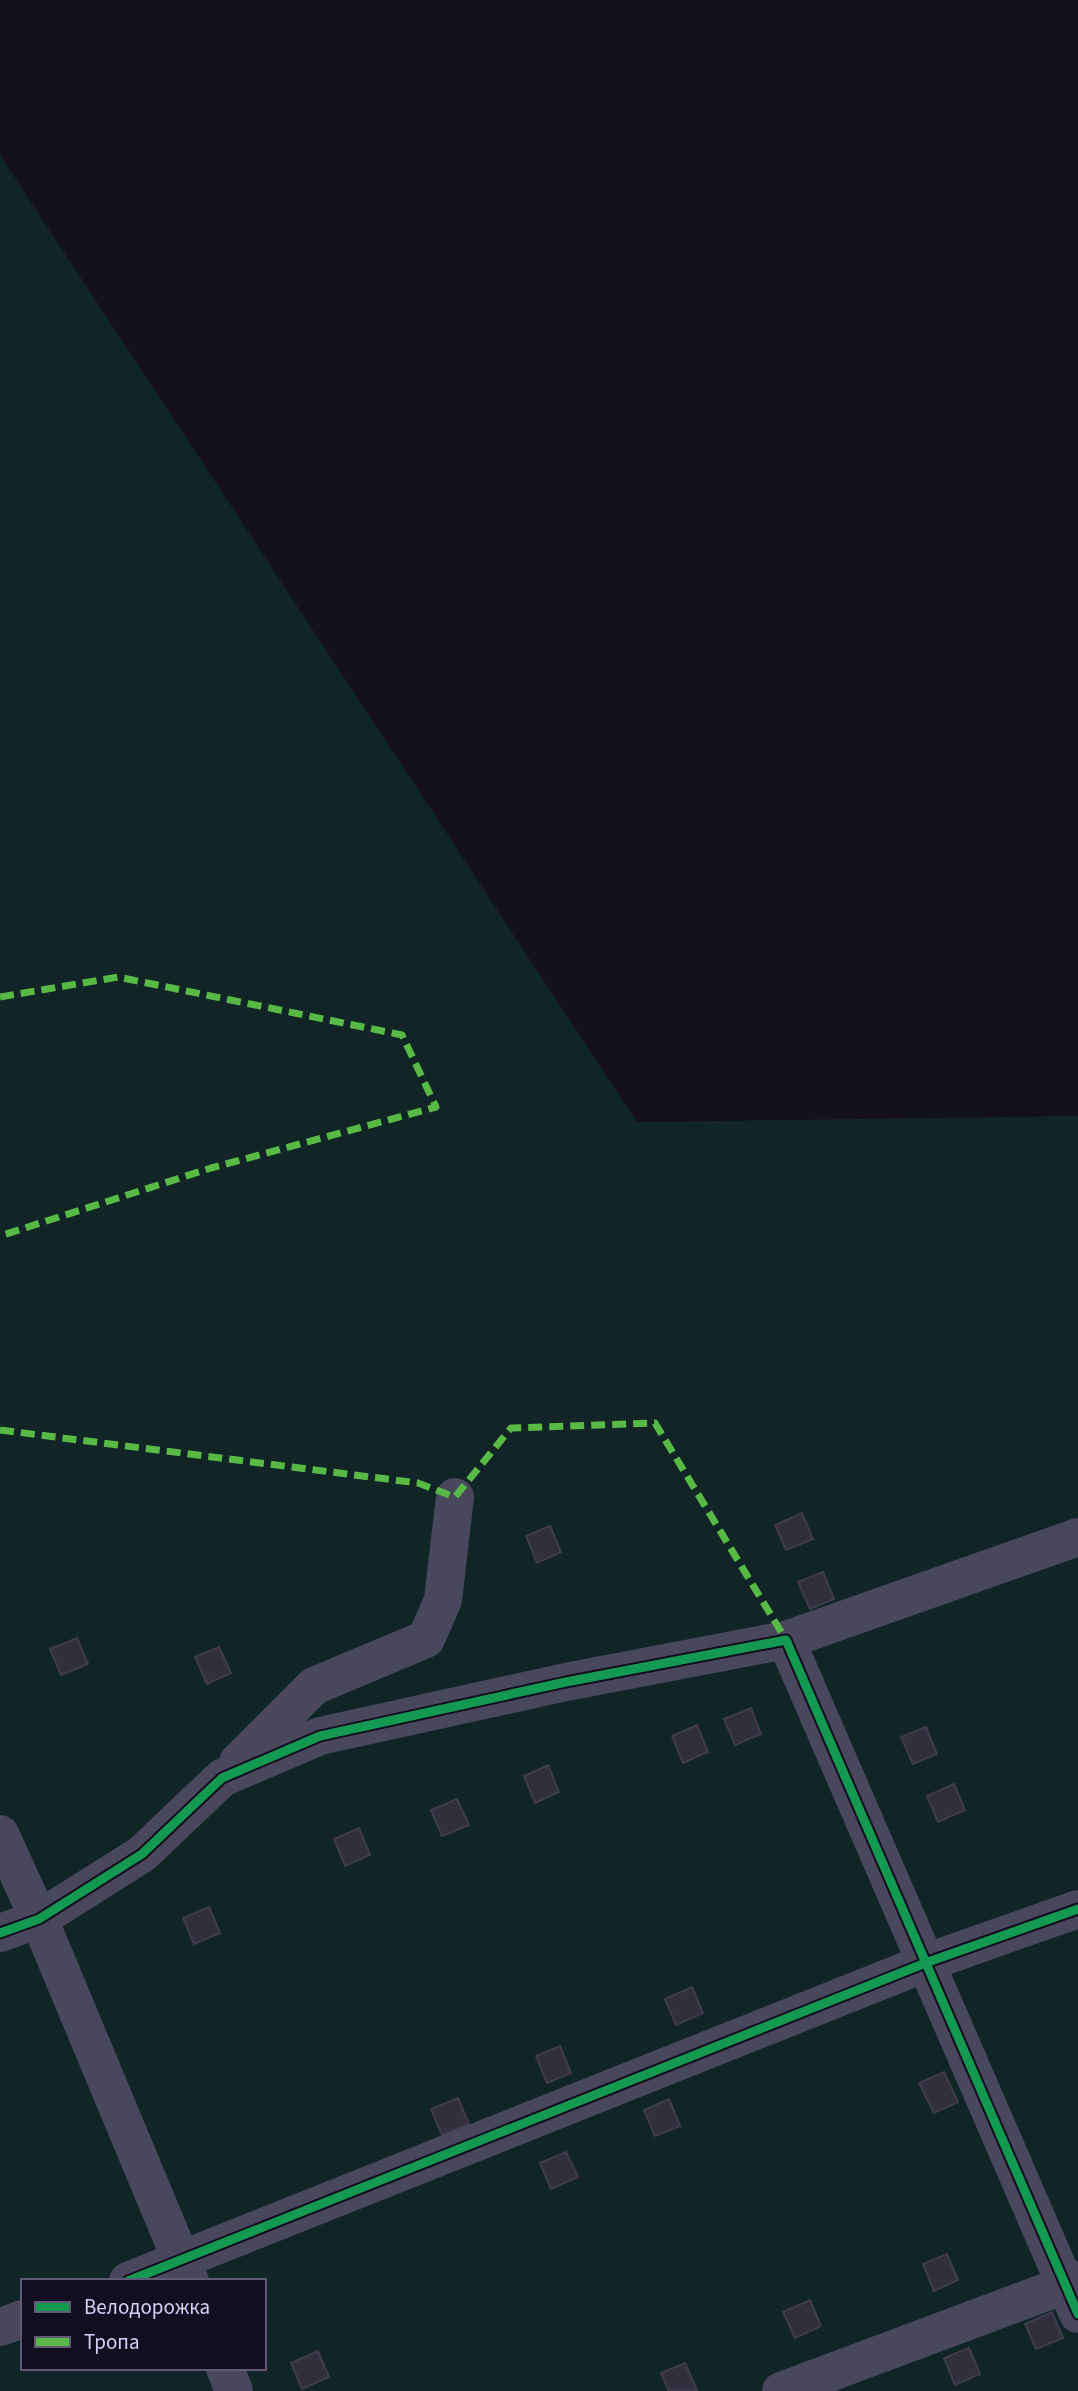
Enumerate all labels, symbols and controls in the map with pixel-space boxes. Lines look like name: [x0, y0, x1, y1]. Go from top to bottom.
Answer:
legend: [21, 2279, 266, 2370]
text: Велодорожка: [84, 2292, 210, 2322]
text: Тропа: [84, 2327, 140, 2357]

